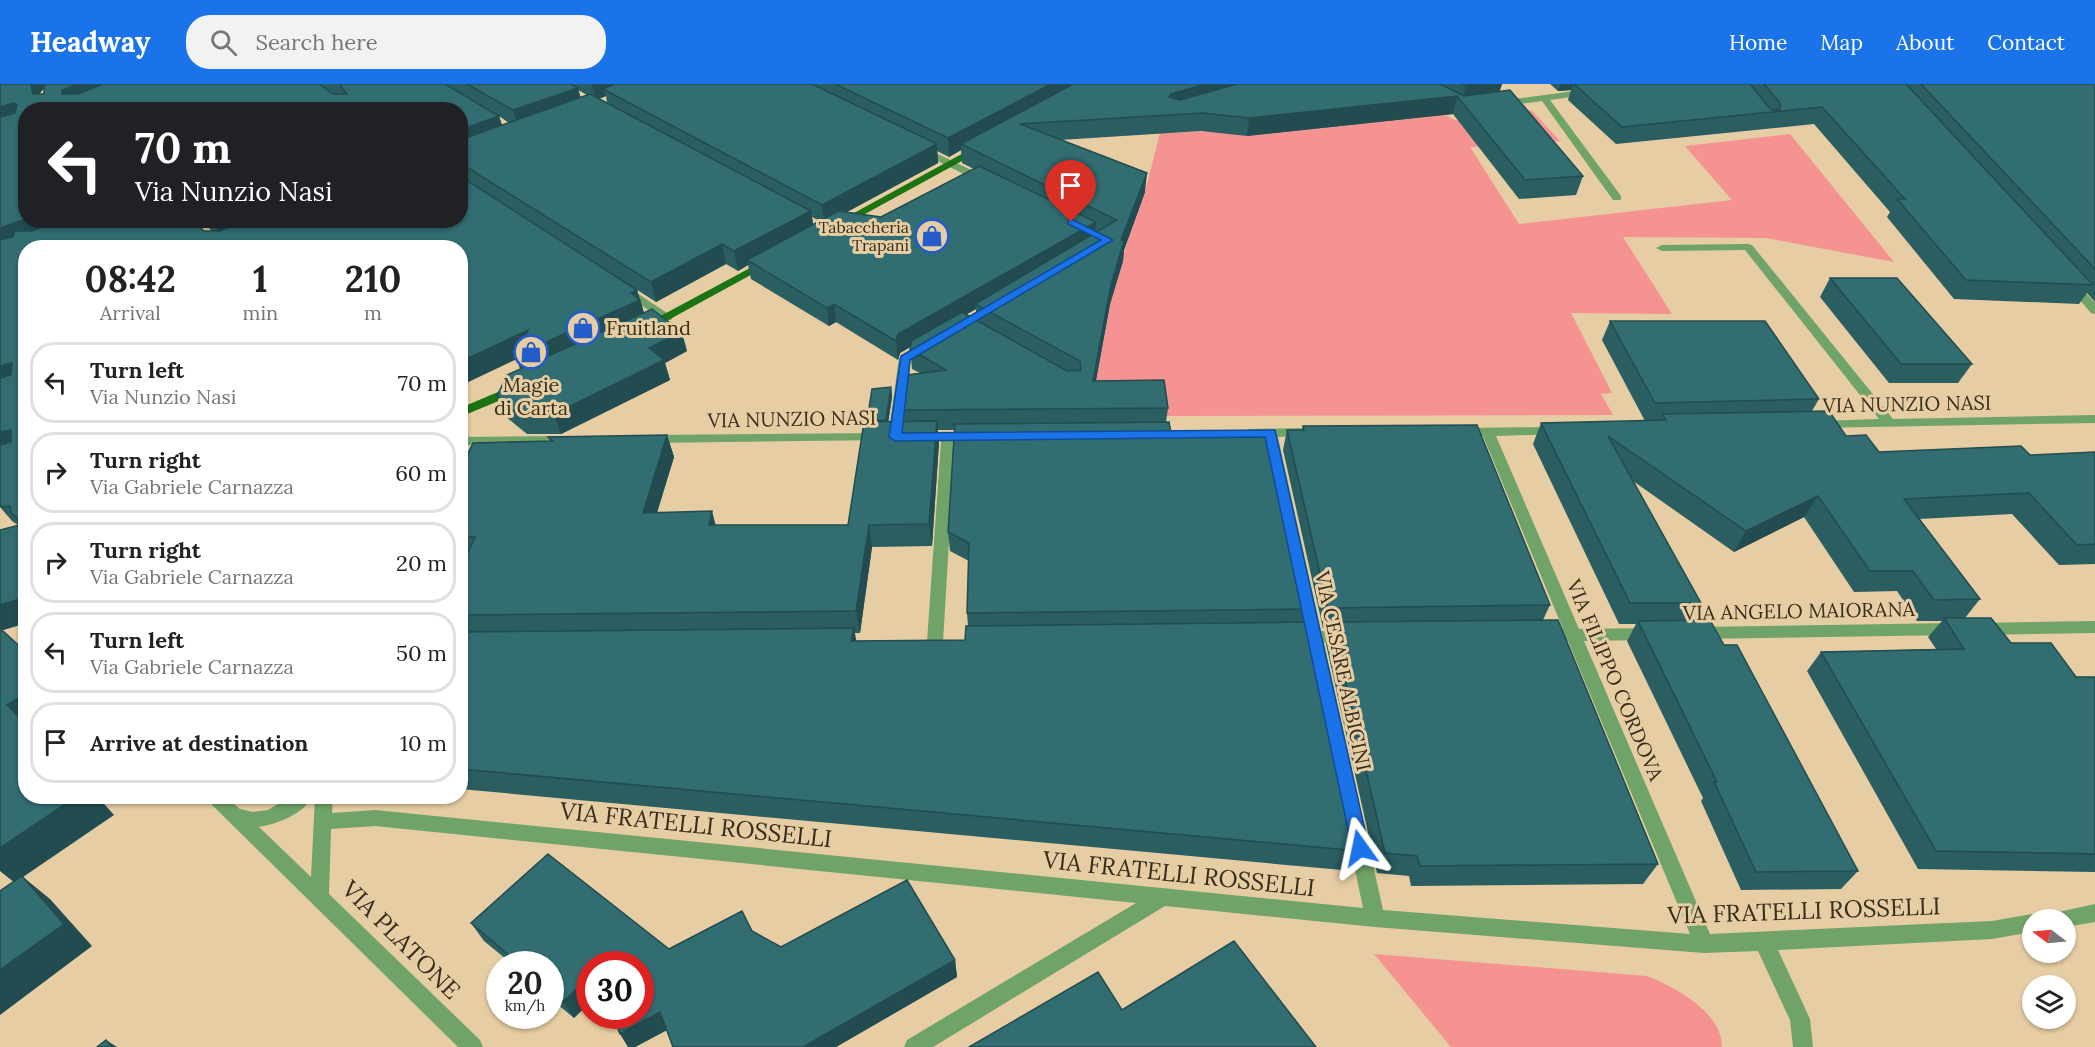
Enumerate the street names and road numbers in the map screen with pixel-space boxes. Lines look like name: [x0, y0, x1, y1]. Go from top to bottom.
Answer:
street label: VIA NUNZIO NASI: [1821, 390, 1992, 417]
street label: VIA NUNZIO NASI: [706, 405, 877, 432]
street label: VIA CESARE ALBICINI: [1310, 568, 1377, 773]
street label: VIA FILIPPO CORDOVA: [1561, 574, 1669, 785]
street label: VIA ANGELO MAIORANA: [1682, 596, 1916, 625]
street label: VIA FRATELLI ROSSELLI: [558, 795, 834, 854]
street label: VIA FRATELLI ROSSELLI: [1041, 844, 1317, 903]
street label: VIA PLATONE: [335, 873, 467, 1006]
street label: VIA FRATELLI ROSSELLI: [1666, 890, 1941, 931]

